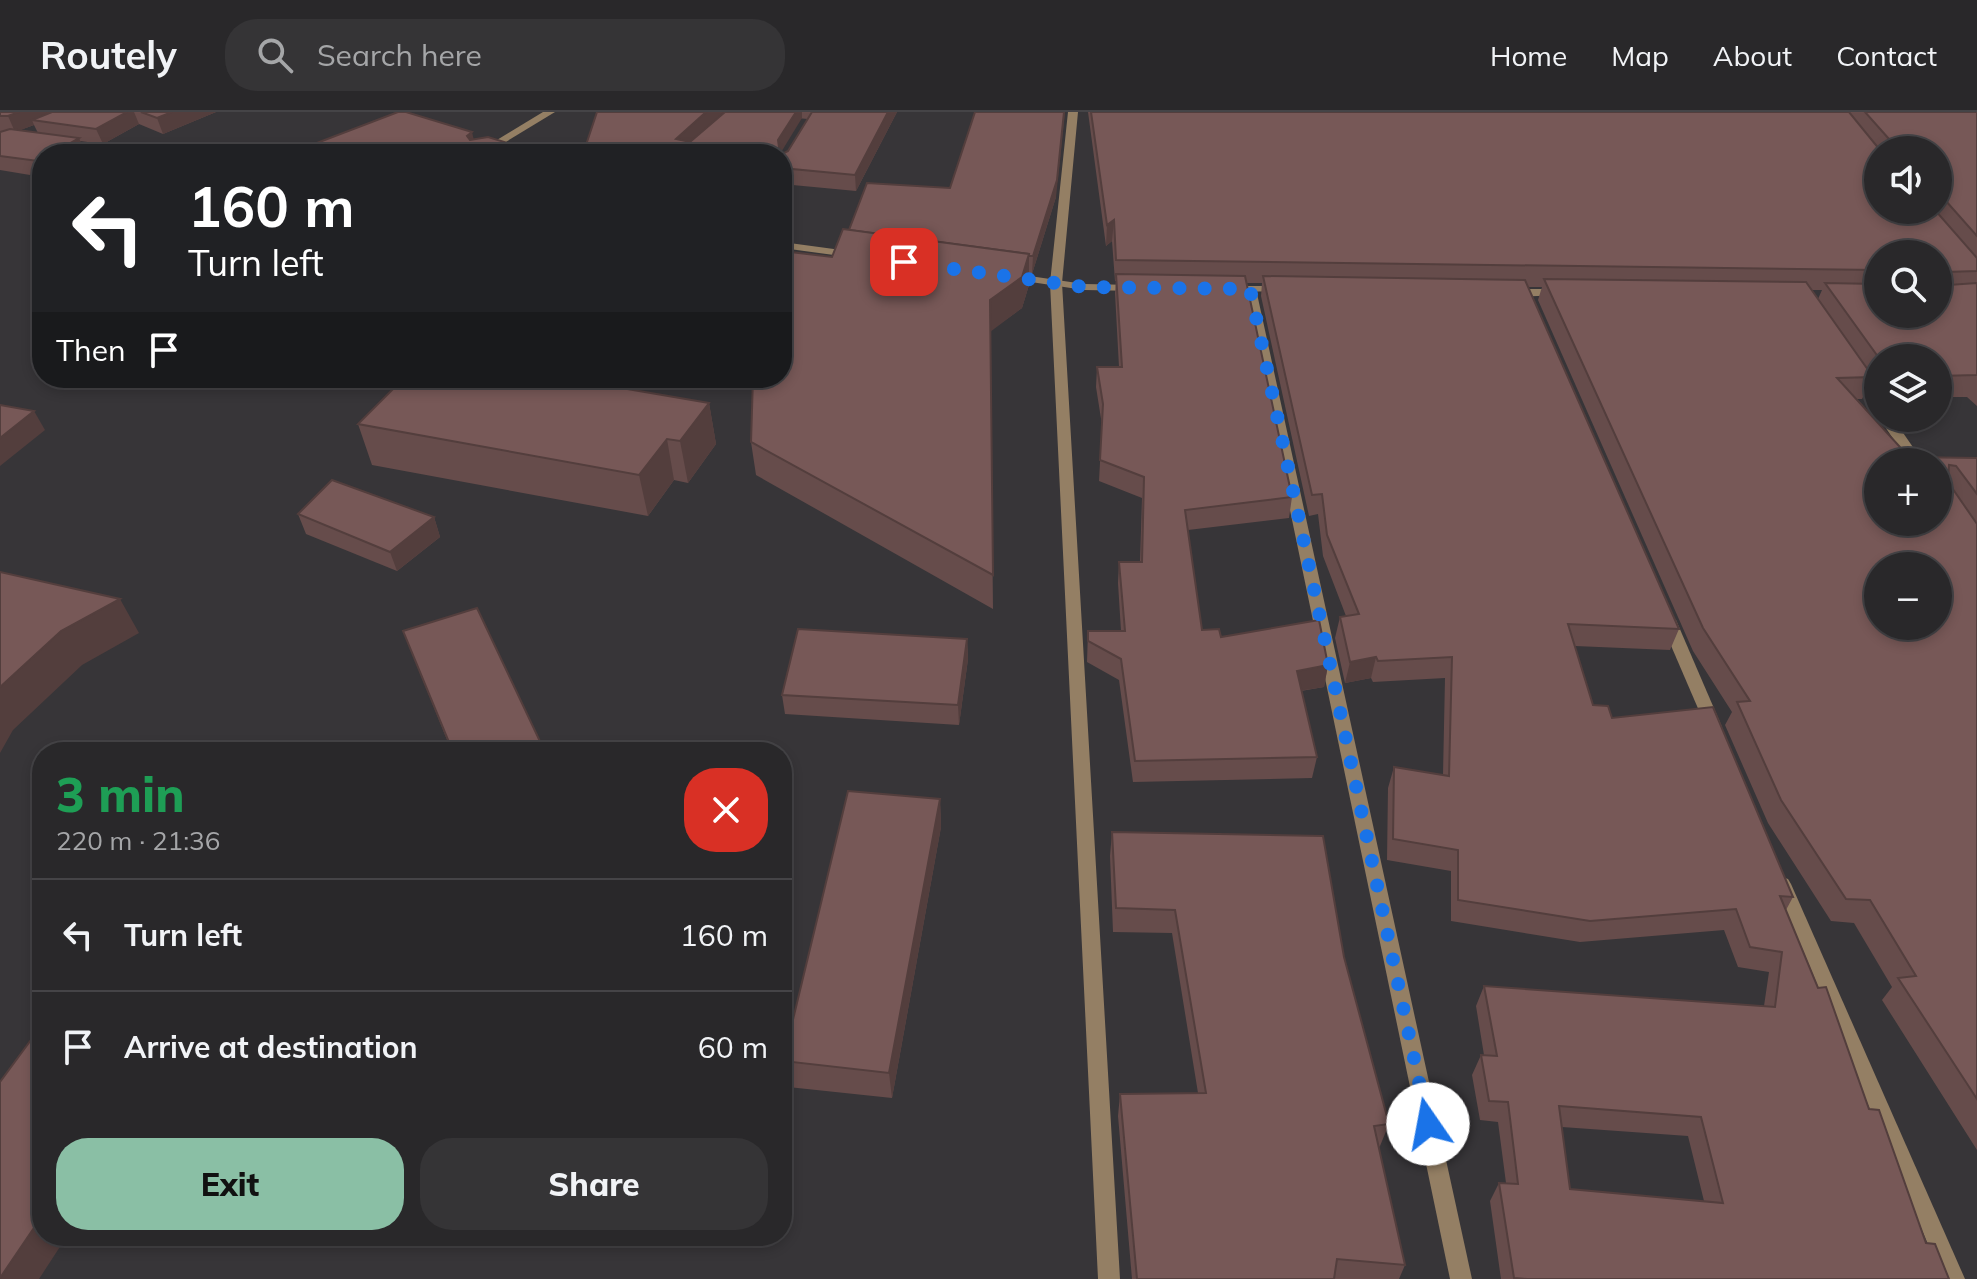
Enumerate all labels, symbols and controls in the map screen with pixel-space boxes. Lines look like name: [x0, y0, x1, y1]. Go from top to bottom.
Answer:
search box: [225, 19, 785, 91]
text: Routely: [40, 31, 177, 79]
icon: search: [253, 33, 297, 77]
text: Search here: [317, 36, 482, 74]
text: Home: [1490, 38, 1567, 73]
text: Map: [1611, 38, 1669, 73]
text: About: [1713, 38, 1792, 73]
text: Contact: [1836, 38, 1937, 73]
map controls: [1864, 136, 1952, 640]
button: sound: [1864, 136, 1952, 224]
text: 160 m: [188, 171, 355, 241]
icon: left: [56, 176, 160, 280]
pin: [870, 228, 938, 296]
text: Turn left: [188, 240, 324, 285]
icon: arrive: [882, 240, 926, 284]
button: search: [1864, 240, 1952, 328]
icon: arrive: [142, 328, 186, 372]
text: Then: [56, 331, 126, 369]
button: layers: [1864, 344, 1952, 432]
button: +: [1864, 448, 1952, 536]
button: −: [1864, 552, 1952, 640]
text: 3 min: [56, 764, 185, 824]
button: close: [684, 768, 768, 852]
text: 220 m · 21:36: [56, 824, 220, 857]
icon: left: [56, 913, 100, 957]
text: Turn left: [124, 916, 242, 954]
text: 160 m: [680, 916, 768, 954]
icon: arrive: [56, 1025, 100, 1069]
text: Arrive at destination: [124, 1028, 418, 1066]
text: 60 m: [698, 1028, 768, 1066]
position arrow: [1386, 1082, 1470, 1166]
button: Exit: [56, 1138, 404, 1230]
button: Share: [420, 1138, 768, 1230]

